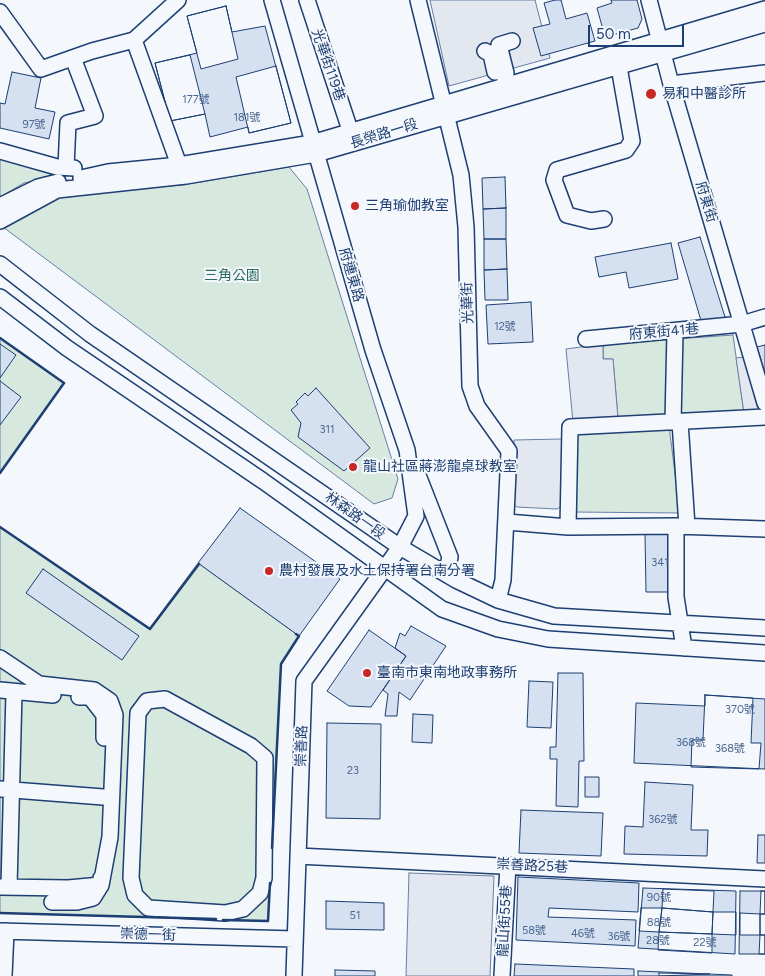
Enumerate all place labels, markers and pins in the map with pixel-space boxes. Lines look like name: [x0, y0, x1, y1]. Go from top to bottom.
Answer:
place label: 易和中醫診所: [662, 86, 746, 102]
marker: 易和中醫診所: [644, 87, 658, 101]
place label: 三角瑜伽教室: [365, 198, 449, 214]
marker: 三角瑜伽教室: [349, 200, 361, 212]
place label: 龍山社區蔣澎龍桌球教室: [363, 459, 517, 475]
marker: 龍山社區蔣澎龍桌球教室: [347, 461, 359, 473]
place label: 農村發展及水土保持署台南分署: [279, 563, 475, 579]
marker: 農村發展及水土保持署台南分署: [263, 565, 275, 577]
place label: 臺南市東南地政事務所: [377, 665, 517, 681]
marker: 臺南市東南地政事務所: [361, 667, 373, 679]

